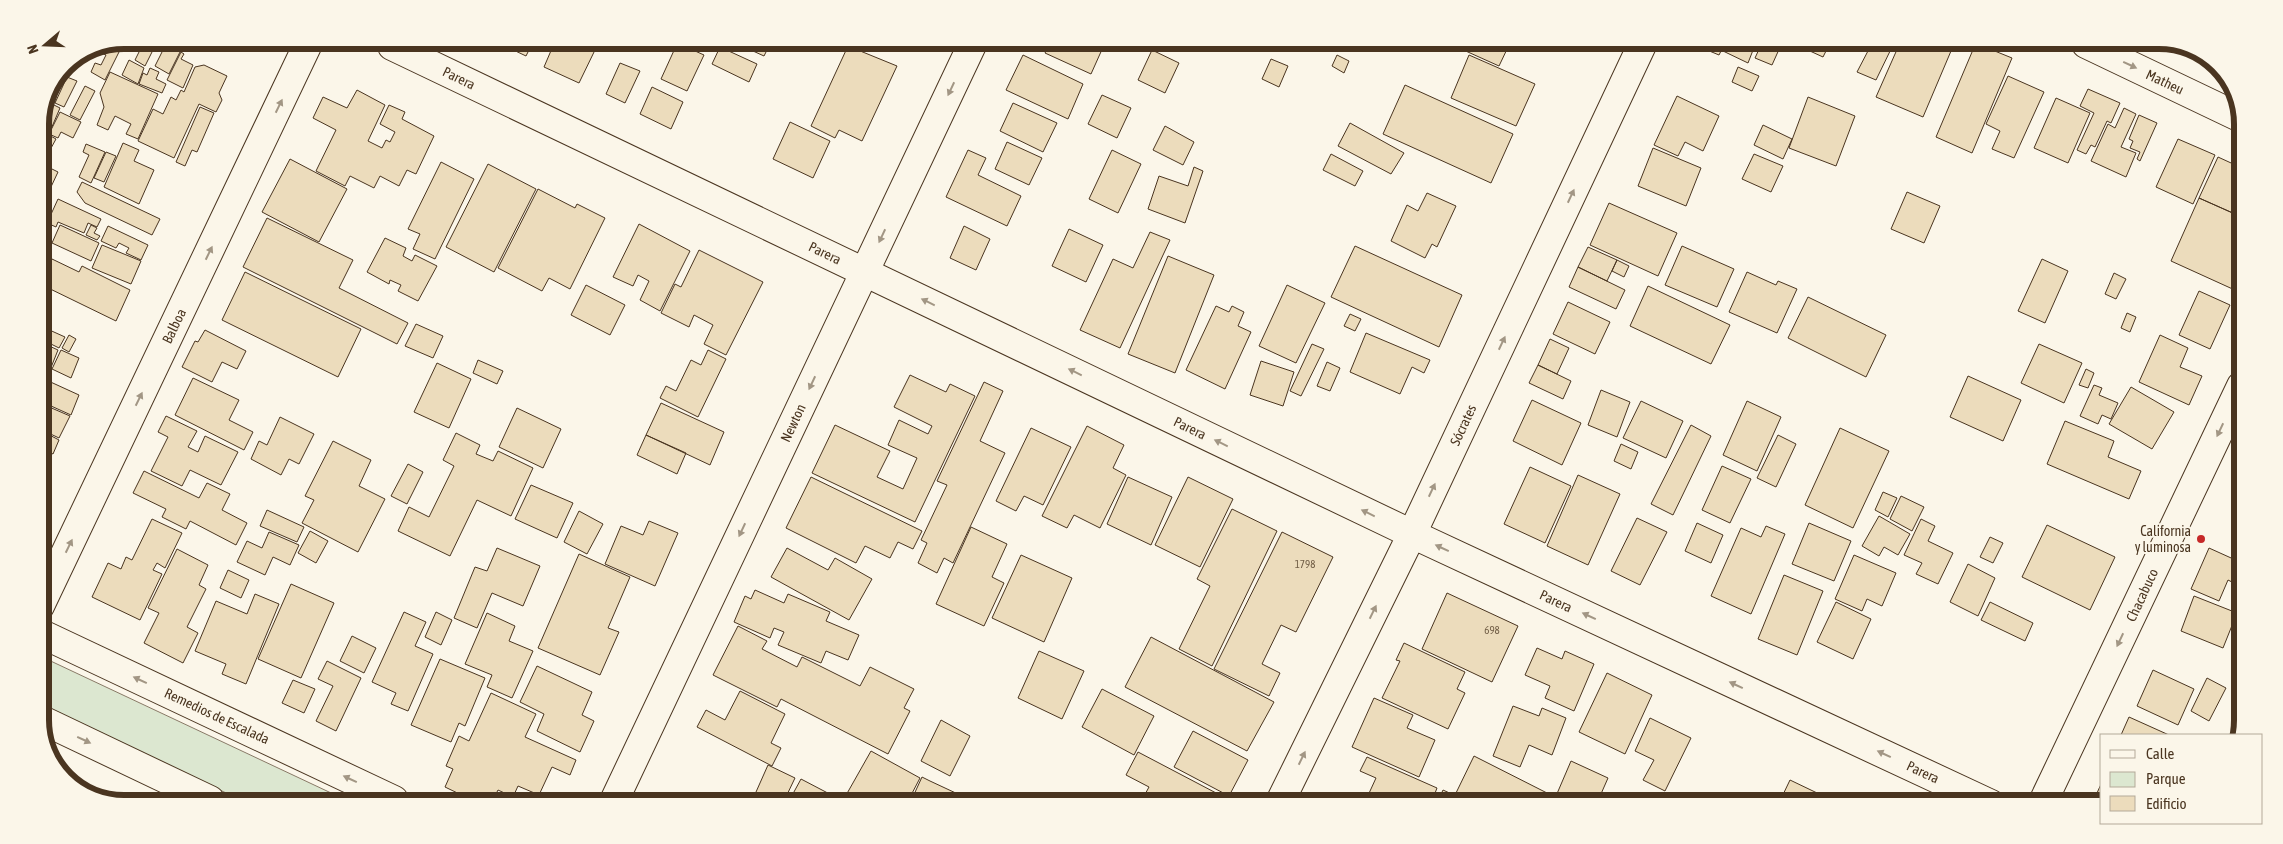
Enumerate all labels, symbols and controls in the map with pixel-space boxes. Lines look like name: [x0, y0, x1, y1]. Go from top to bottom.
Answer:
north arrow: [20, 20, 70, 70]
text: N: [24, 43, 42, 56]
one-way arrow: [2123, 62, 2137, 70]
street label: Parera: [440, 63, 478, 93]
street label: Matheu: [2144, 66, 2186, 98]
one-way arrow: [947, 82, 956, 97]
one-way arrow: [275, 99, 283, 113]
one-way arrow: [1567, 189, 1575, 203]
one-way arrow: [878, 229, 886, 243]
street label: Parera: [806, 238, 844, 268]
one-way arrow: [205, 246, 213, 260]
one-way arrow: [921, 298, 935, 306]
street label: Balboa: [159, 306, 189, 346]
one-way arrow: [1498, 336, 1506, 350]
one-way arrow: [1067, 368, 1082, 377]
one-way arrow: [808, 376, 816, 390]
one-way arrow: [135, 392, 143, 406]
street label: Newton: [777, 401, 809, 445]
street label: Sócrates: [1447, 402, 1479, 448]
street label: Parera: [1171, 413, 1209, 443]
one-way arrow: [2216, 423, 2224, 437]
one-way arrow: [1214, 438, 1228, 446]
one-way arrow: [1429, 483, 1437, 497]
one-way arrow: [1361, 509, 1375, 517]
one-way arrow: [738, 523, 746, 537]
place label: California y luminosa: [2135, 523, 2191, 555]
marker: California y luminosa: [2195, 533, 2207, 545]
one-way arrow: [65, 539, 73, 553]
one-way arrow: [1435, 544, 1449, 552]
house number: 1798: [1295, 558, 1315, 570]
street label: Chacabuco: [2123, 566, 2161, 624]
street label: Parera: [1537, 587, 1575, 615]
one-way arrow: [1369, 605, 1377, 620]
one-way arrow: [1582, 612, 1596, 620]
house number: 698: [1484, 624, 1500, 636]
one-way arrow: [2116, 633, 2124, 647]
one-way arrow: [133, 676, 147, 684]
one-way arrow: [1729, 681, 1743, 689]
street label: Remedios de Escalada: [162, 685, 272, 747]
legend: [2100, 734, 2263, 824]
one-way arrow: [77, 737, 91, 745]
text: Calle: [2146, 745, 2175, 762]
one-way arrow: [1877, 749, 1891, 757]
one-way arrow: [1297, 751, 1306, 766]
street label: Parera: [1904, 758, 1942, 786]
text: Parque: [2146, 770, 2186, 787]
one-way arrow: [343, 775, 357, 783]
text: Edificio: [2146, 795, 2187, 812]

